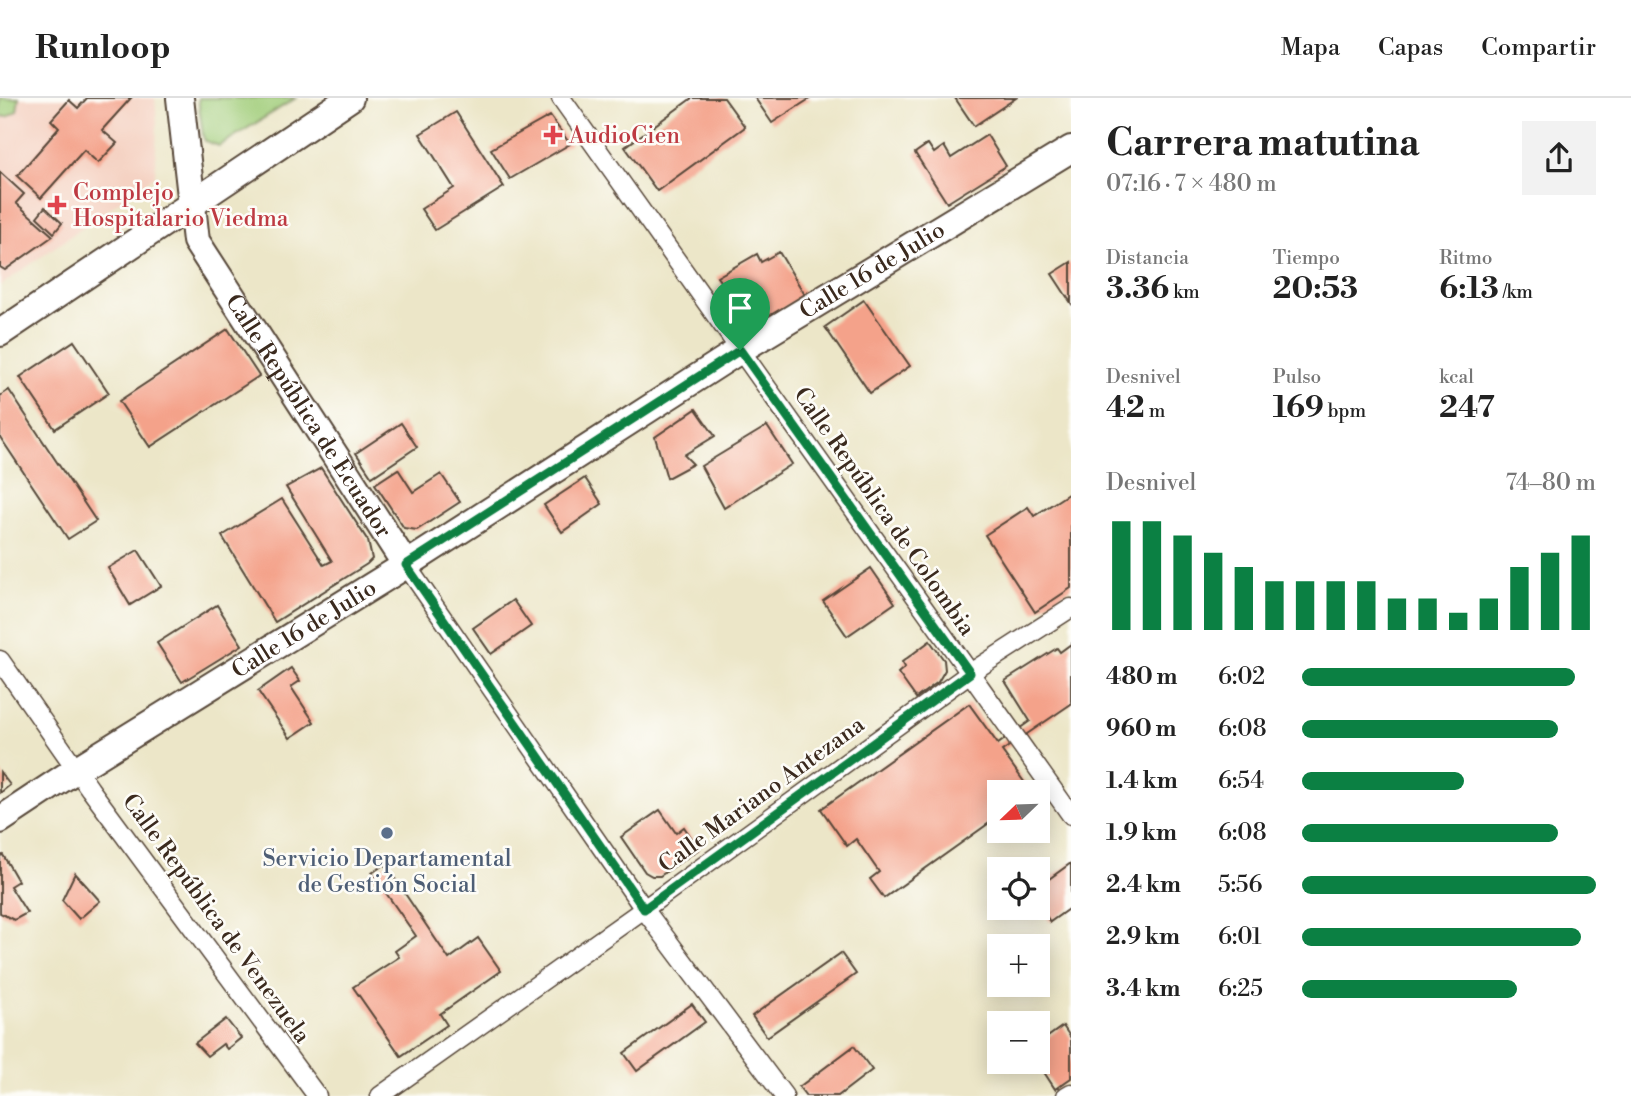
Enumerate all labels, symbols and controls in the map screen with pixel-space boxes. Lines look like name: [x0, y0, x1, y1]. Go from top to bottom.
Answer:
text: Runloop: [35, 28, 171, 69]
text: Mapa: [1281, 33, 1340, 63]
text: Capas: [1378, 33, 1443, 63]
text: Compartir: [1481, 33, 1596, 63]
text: Carrera matutina: [1106, 120, 1420, 167]
button: share: [1522, 121, 1596, 195]
place label: AudioCien: [568, 122, 680, 150]
marker: AudioCien: [543, 125, 563, 145]
text: 07:16 · 7 × 480 m: [1106, 170, 1277, 198]
place label: Complejo Hospitalario Viedma: [73, 179, 289, 233]
marker: Complejo Hospitalario Viedma: [47, 195, 67, 215]
street label: Calle 16 de Julio: [795, 216, 950, 326]
text: Distancia: [1106, 246, 1189, 270]
text: Tiempo: [1273, 246, 1340, 270]
text: Ritmo: [1439, 246, 1493, 270]
text: 3.36: [1106, 270, 1169, 308]
text: 20:53: [1273, 270, 1358, 308]
text: 6:13: [1439, 270, 1499, 308]
pin: [710, 278, 770, 350]
text: km: [1169, 280, 1200, 304]
text: /km: [1499, 280, 1533, 304]
street label: Calle República de Ecuador: [219, 289, 397, 543]
icon: arrive: [721, 289, 759, 327]
text: Desnivel: [1106, 365, 1181, 389]
text: Pulso: [1273, 365, 1321, 389]
text: kcal: [1439, 365, 1474, 389]
street label: Calle República de Colombia: [788, 382, 981, 642]
text: 42: [1106, 389, 1145, 427]
text: 169: [1273, 389, 1324, 427]
text: 247: [1439, 389, 1495, 427]
text: m: [1145, 399, 1165, 423]
text: bpm: [1324, 399, 1366, 423]
text: Desnivel: [1106, 469, 1196, 497]
text: 74–80 m: [1505, 469, 1596, 497]
street label: Calle 16 de Julio: [227, 574, 382, 685]
text: 480 m: [1106, 663, 1177, 691]
text: 6:02: [1218, 663, 1265, 691]
street label: Calle Mariano Antezana: [653, 711, 870, 879]
text: 960 m: [1106, 715, 1176, 743]
text: 6:08: [1218, 715, 1266, 743]
text: 1.4 km: [1106, 767, 1178, 795]
text: 6:54: [1218, 767, 1264, 795]
north arrow: [987, 780, 1050, 844]
map controls: [987, 780, 1050, 1074]
street label: Calle República de Venezuela: [116, 788, 316, 1049]
text: 1.9 km: [1106, 819, 1177, 847]
text: 6:08: [1218, 819, 1266, 847]
marker: Servicio Departamental de Gestión Social: [379, 825, 395, 841]
place label: Servicio Departamental de Gestión Social: [262, 845, 512, 899]
button: locate: [987, 857, 1050, 920]
text: 2.4 km: [1106, 871, 1181, 899]
text: 5:56: [1218, 871, 1262, 899]
text: 2.9 km: [1106, 923, 1180, 951]
text: 6:01: [1218, 923, 1262, 951]
button: +: [987, 934, 1050, 997]
text: 3.4 km: [1106, 975, 1180, 1003]
text: 6:25: [1218, 975, 1263, 1003]
button: −: [987, 1011, 1050, 1074]

